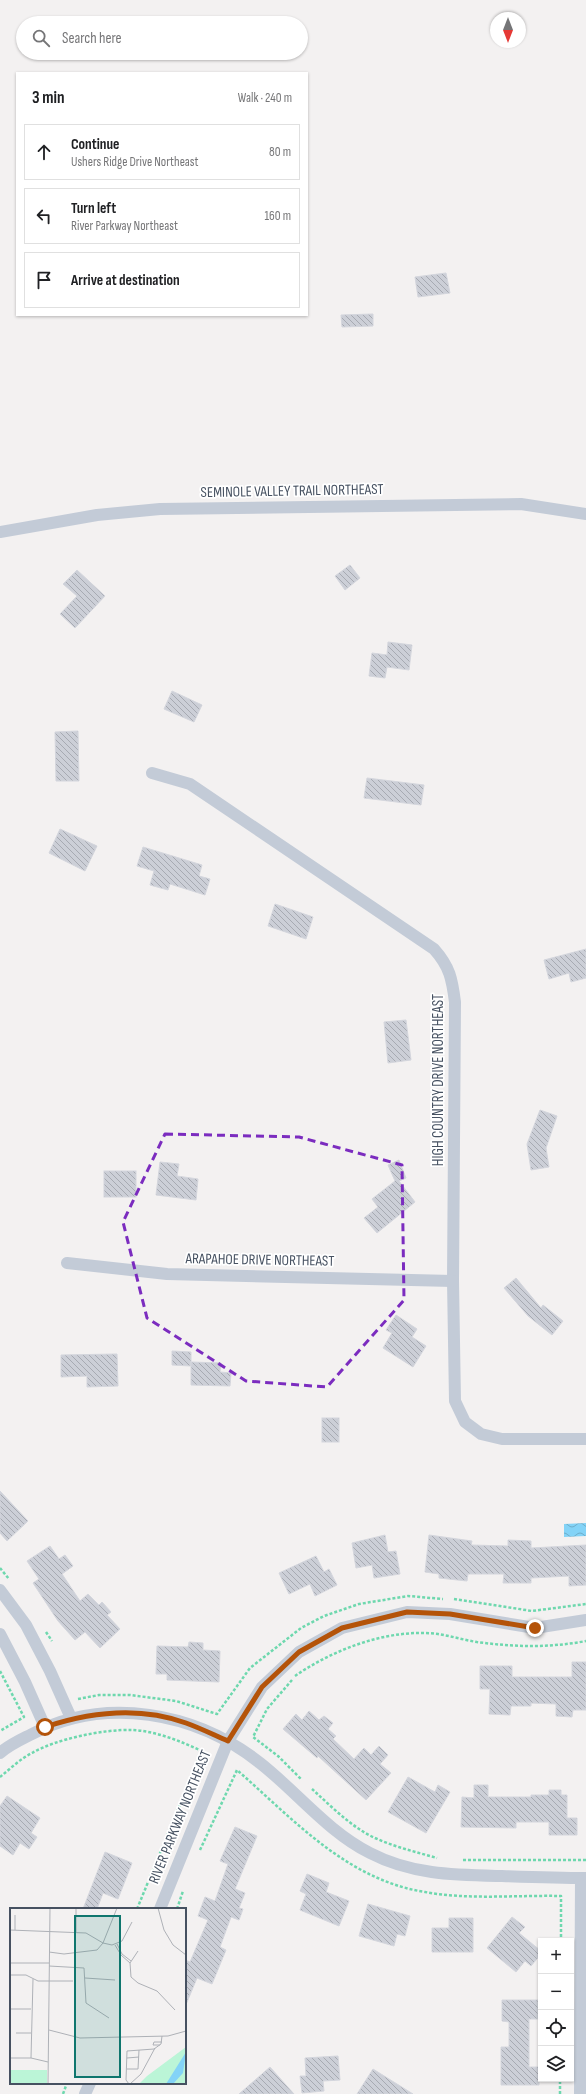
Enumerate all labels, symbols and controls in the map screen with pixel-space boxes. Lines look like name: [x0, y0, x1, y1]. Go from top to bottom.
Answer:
north arrow: [490, 12, 526, 48]
search box: [16, 16, 308, 60]
icon: search: [30, 27, 52, 49]
text: Search here: [62, 29, 122, 48]
text: 3 min: [32, 88, 65, 108]
text: Walk · 240 m: [238, 90, 292, 106]
text: Continue: [71, 135, 120, 154]
icon: ahead: [33, 141, 55, 163]
text: 80 m: [269, 144, 291, 160]
text: Ushers Ridge Drive Northeast: [71, 154, 199, 170]
text: Turn left: [71, 199, 116, 218]
icon: left: [33, 205, 55, 227]
text: 160 m: [265, 208, 291, 224]
text: River Parkway Northeast: [71, 218, 178, 234]
icon: arrive: [33, 269, 55, 291]
text: Arrive at destination: [71, 271, 180, 290]
street label: SEMINOLE VALLEY TRAIL NORTHEAST: [200, 480, 384, 502]
street label: HIGH COUNTRY DRIVE NORTHEAST: [429, 994, 448, 1166]
street label: ARAPAHOE DRIVE NORTHEAST: [185, 1249, 334, 1271]
route end: [526, 1619, 544, 1637]
route start: [36, 1718, 54, 1736]
street label: RIVER PARKWAY NORTHEAST: [144, 1747, 216, 1887]
inset map: [10, 1908, 186, 2084]
map controls: [538, 1938, 574, 2082]
button: +: [538, 1938, 574, 1974]
button: −: [538, 1974, 574, 2010]
button: locate: [538, 2010, 574, 2046]
button: layers: [538, 2046, 574, 2082]

